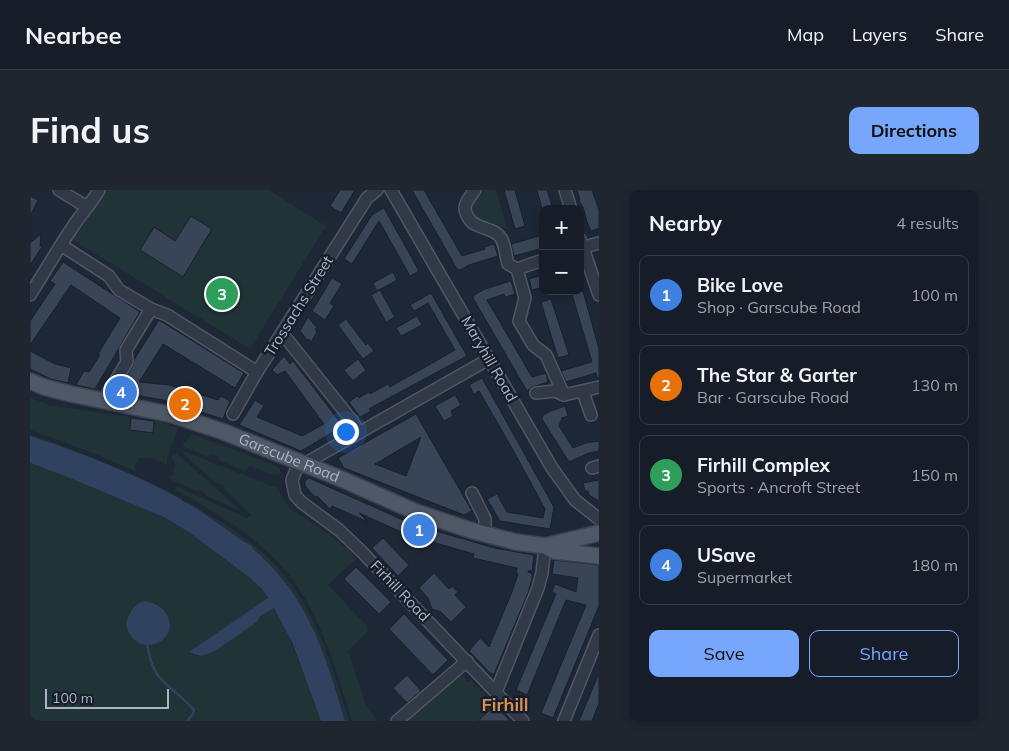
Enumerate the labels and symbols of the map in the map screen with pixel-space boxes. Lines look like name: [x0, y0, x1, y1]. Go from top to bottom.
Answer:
street label: Trossachs Street: [260, 252, 337, 359]
pin: 3: [206, 275, 238, 313]
street label: Maryhill Road: [457, 312, 522, 405]
pin: 4: [105, 373, 137, 411]
pin: 2: [169, 385, 201, 423]
your location: [333, 419, 359, 445]
street label: Garscube Road: [236, 429, 342, 486]
pin: 1: [403, 511, 435, 549]
street label: Firhill Road: [367, 556, 434, 625]
scale bar: [45, 686, 169, 709]
district label: Firhill: [481, 693, 529, 716]

